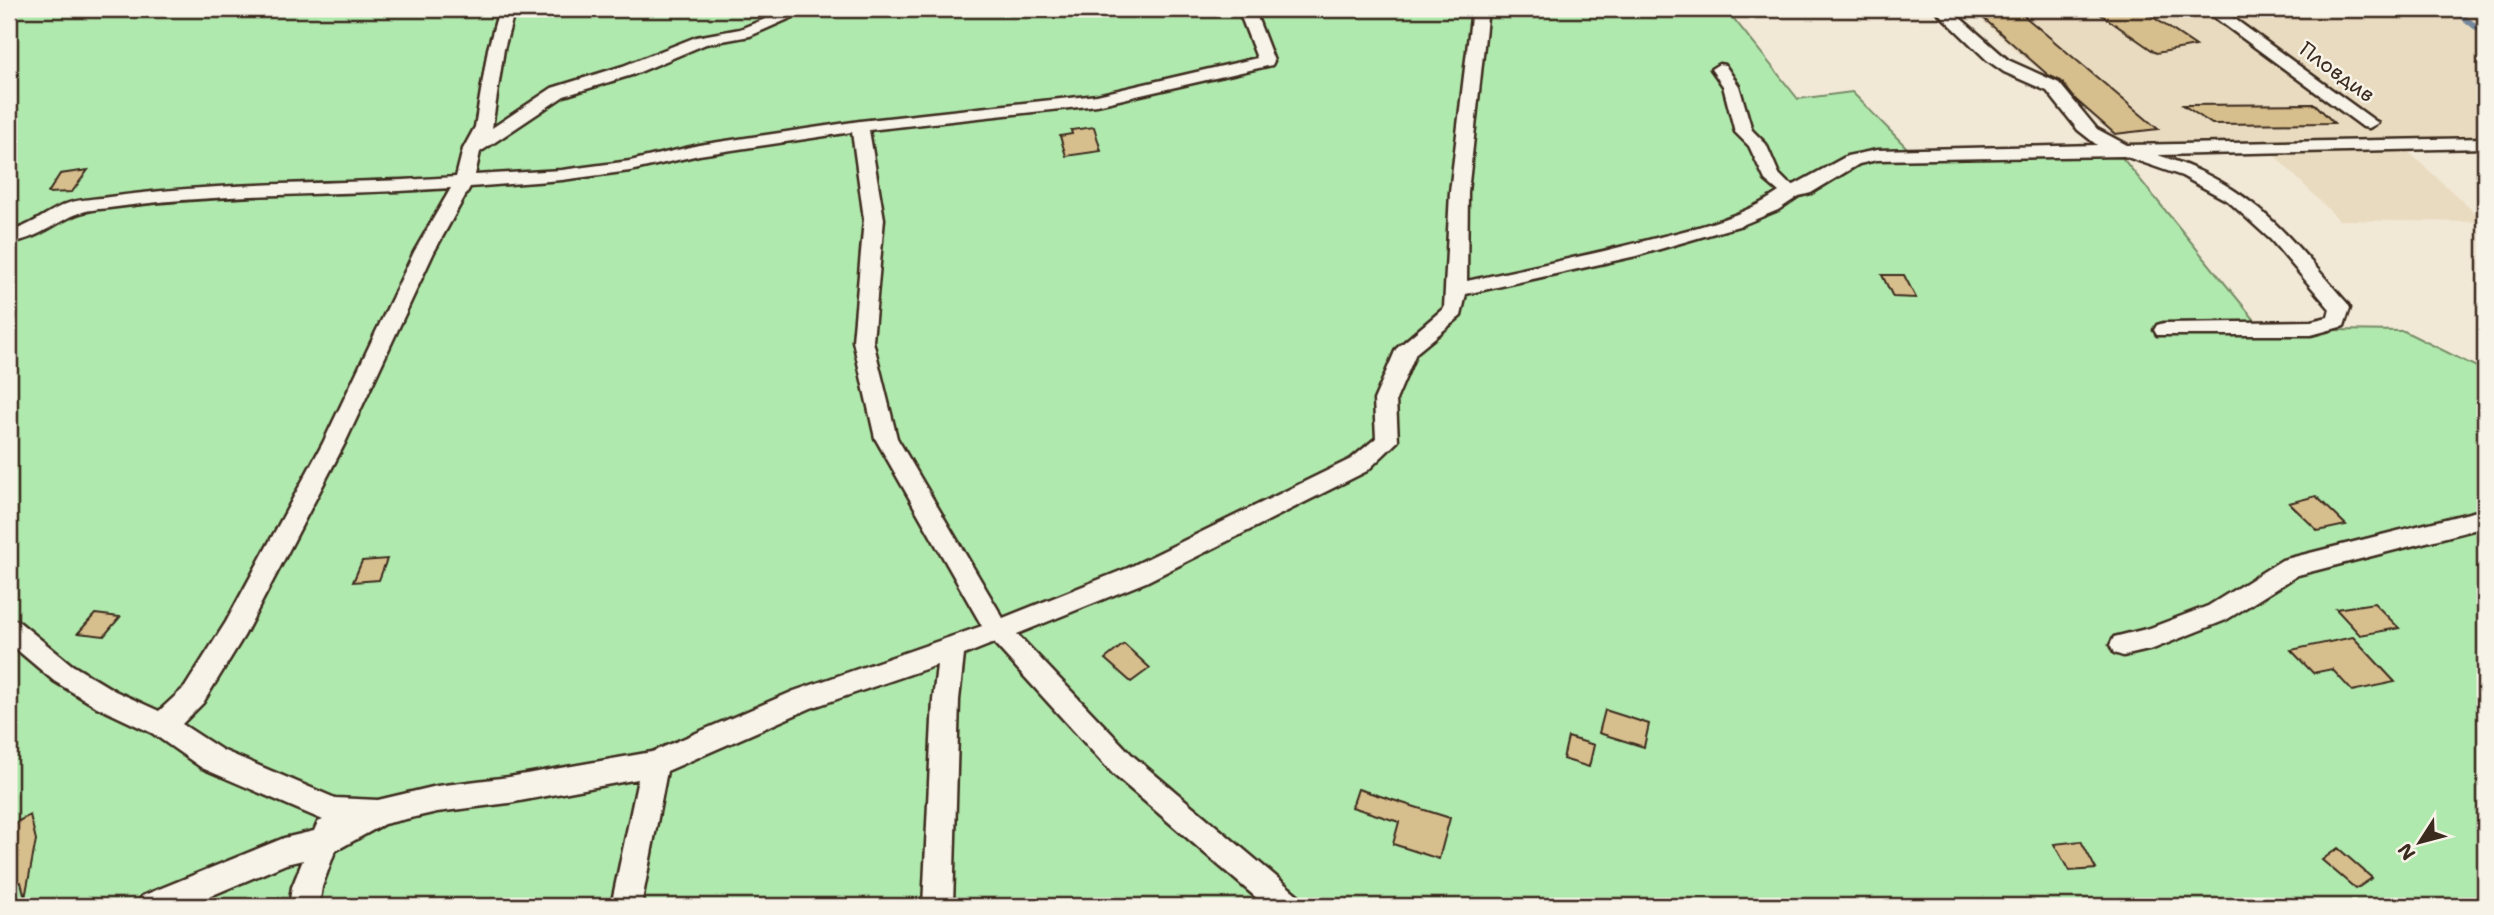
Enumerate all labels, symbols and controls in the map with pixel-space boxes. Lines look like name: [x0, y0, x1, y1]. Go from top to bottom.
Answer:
street label: Пловдив: [2294, 35, 2380, 109]
north arrow: [2386, 806, 2456, 876]
text: N: [2392, 838, 2421, 865]

